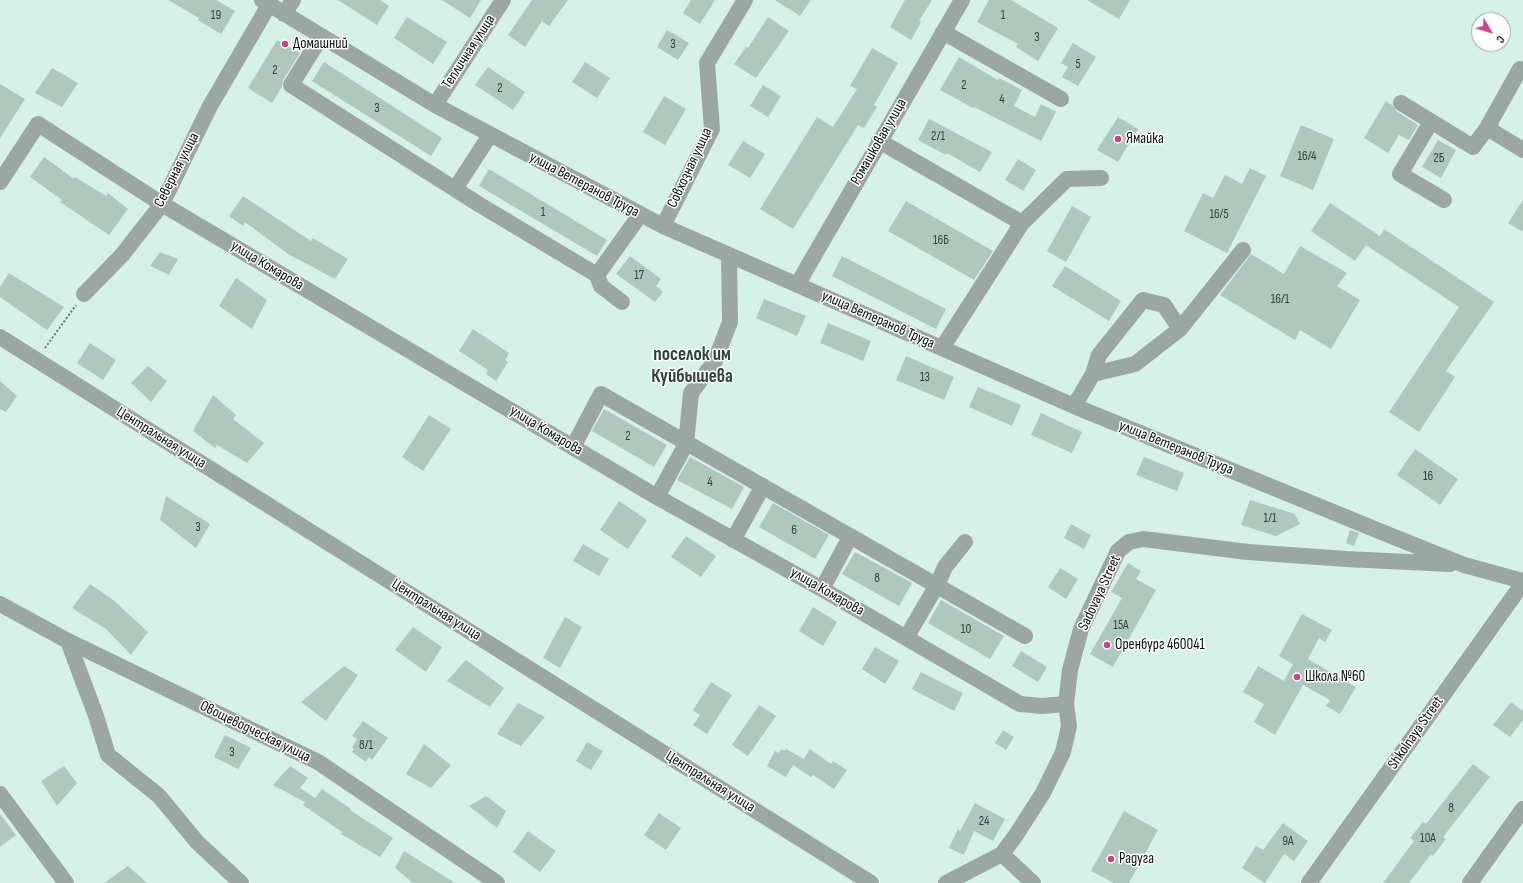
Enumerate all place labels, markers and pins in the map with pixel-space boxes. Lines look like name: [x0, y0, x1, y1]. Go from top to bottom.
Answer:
place label: Домашний: [293, 35, 348, 53]
marker: Домашний: [280, 39, 290, 49]
place label: Ямайка: [1126, 130, 1164, 148]
marker: Ямайка: [1113, 134, 1123, 144]
place label: Оренбург 460041: [1115, 636, 1205, 654]
marker: Оренбург 460041: [1102, 640, 1112, 650]
place label: Школа №60: [1305, 668, 1365, 686]
marker: Школа №60: [1292, 672, 1302, 682]
place label: Радуга: [1119, 850, 1154, 868]
marker: Радуга: [1106, 854, 1116, 864]

